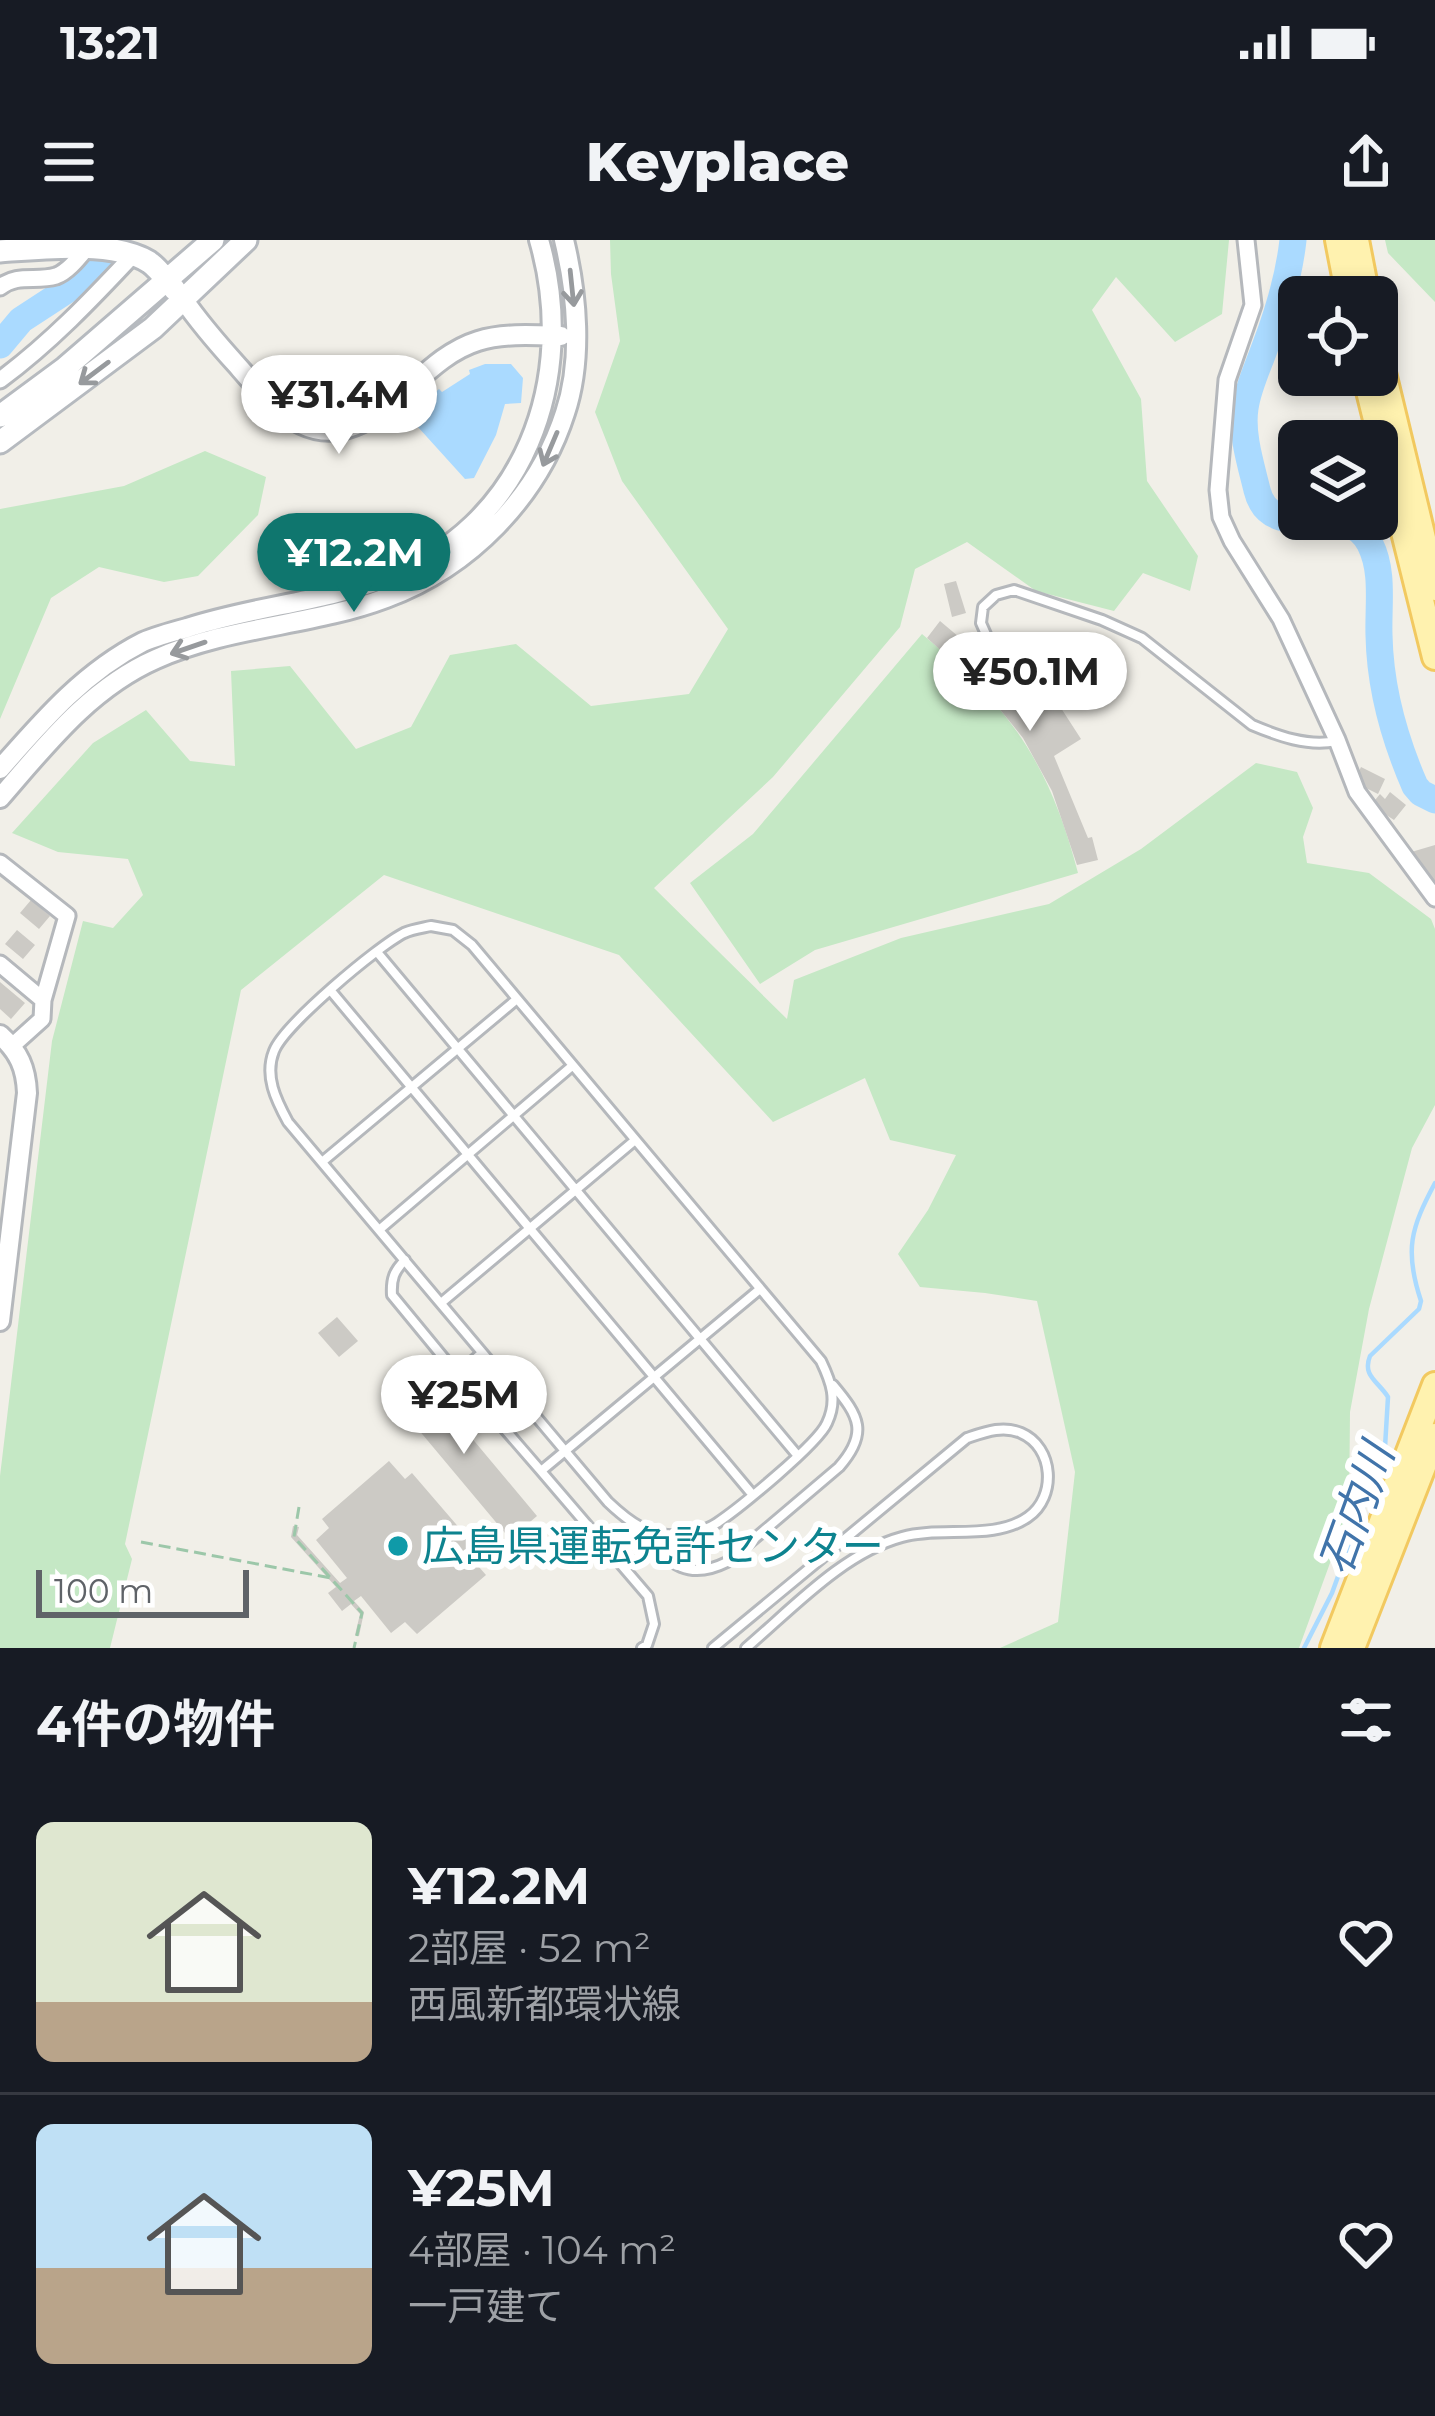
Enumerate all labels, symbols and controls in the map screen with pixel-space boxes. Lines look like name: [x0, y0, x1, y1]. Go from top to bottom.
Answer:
text: 13:21: [60, 15, 160, 70]
icon: menu: [36, 129, 102, 195]
text: Keyplace: [586, 129, 849, 195]
icon: share: [1333, 129, 1399, 195]
one-way arrow: [562, 267, 584, 306]
map controls: [1278, 276, 1398, 540]
button: locate: [1278, 276, 1398, 396]
pin: ¥31.4M: [241, 355, 437, 457]
one-way arrow: [78, 359, 110, 386]
text: ¥31.4M: [268, 370, 410, 418]
button: layers: [1278, 420, 1398, 540]
one-way arrow: [538, 430, 559, 467]
pin: ¥12.2M: [256, 513, 452, 615]
text: ¥12.2M: [284, 528, 424, 576]
pin: ¥50.1M: [932, 632, 1128, 734]
one-way arrow: [170, 639, 207, 660]
text: ¥50.1M: [960, 647, 1100, 695]
pin: ¥25M: [393, 1355, 535, 1457]
text: ¥25M: [408, 1370, 520, 1418]
water label: 石内川: [1307, 1432, 1406, 1582]
place label: 広島県運転免許センター: [422, 1520, 884, 1572]
marker: 広島県運転免許センター: [385, 1533, 411, 1559]
scale bar: [36, 1564, 249, 1617]
text: 100 m: [54, 1571, 153, 1611]
icon: filters: [1333, 1687, 1399, 1753]
text: 4件の物件: [36, 1693, 275, 1755]
text: ¥12.2M: [408, 1855, 590, 1917]
icon: home: [132, 1870, 276, 2014]
icon: heart: [1333, 1909, 1399, 1975]
text: 2部屋 · 52 m²: [408, 1924, 651, 1972]
text: 西風新都環状線: [408, 1980, 681, 2028]
text: ¥25M: [408, 2157, 555, 2219]
icon: home: [132, 2172, 276, 2316]
icon: heart: [1333, 2211, 1399, 2277]
text: 4部屋 · 104 m²: [408, 2226, 676, 2274]
text: 一戸建て: [408, 2282, 564, 2330]

